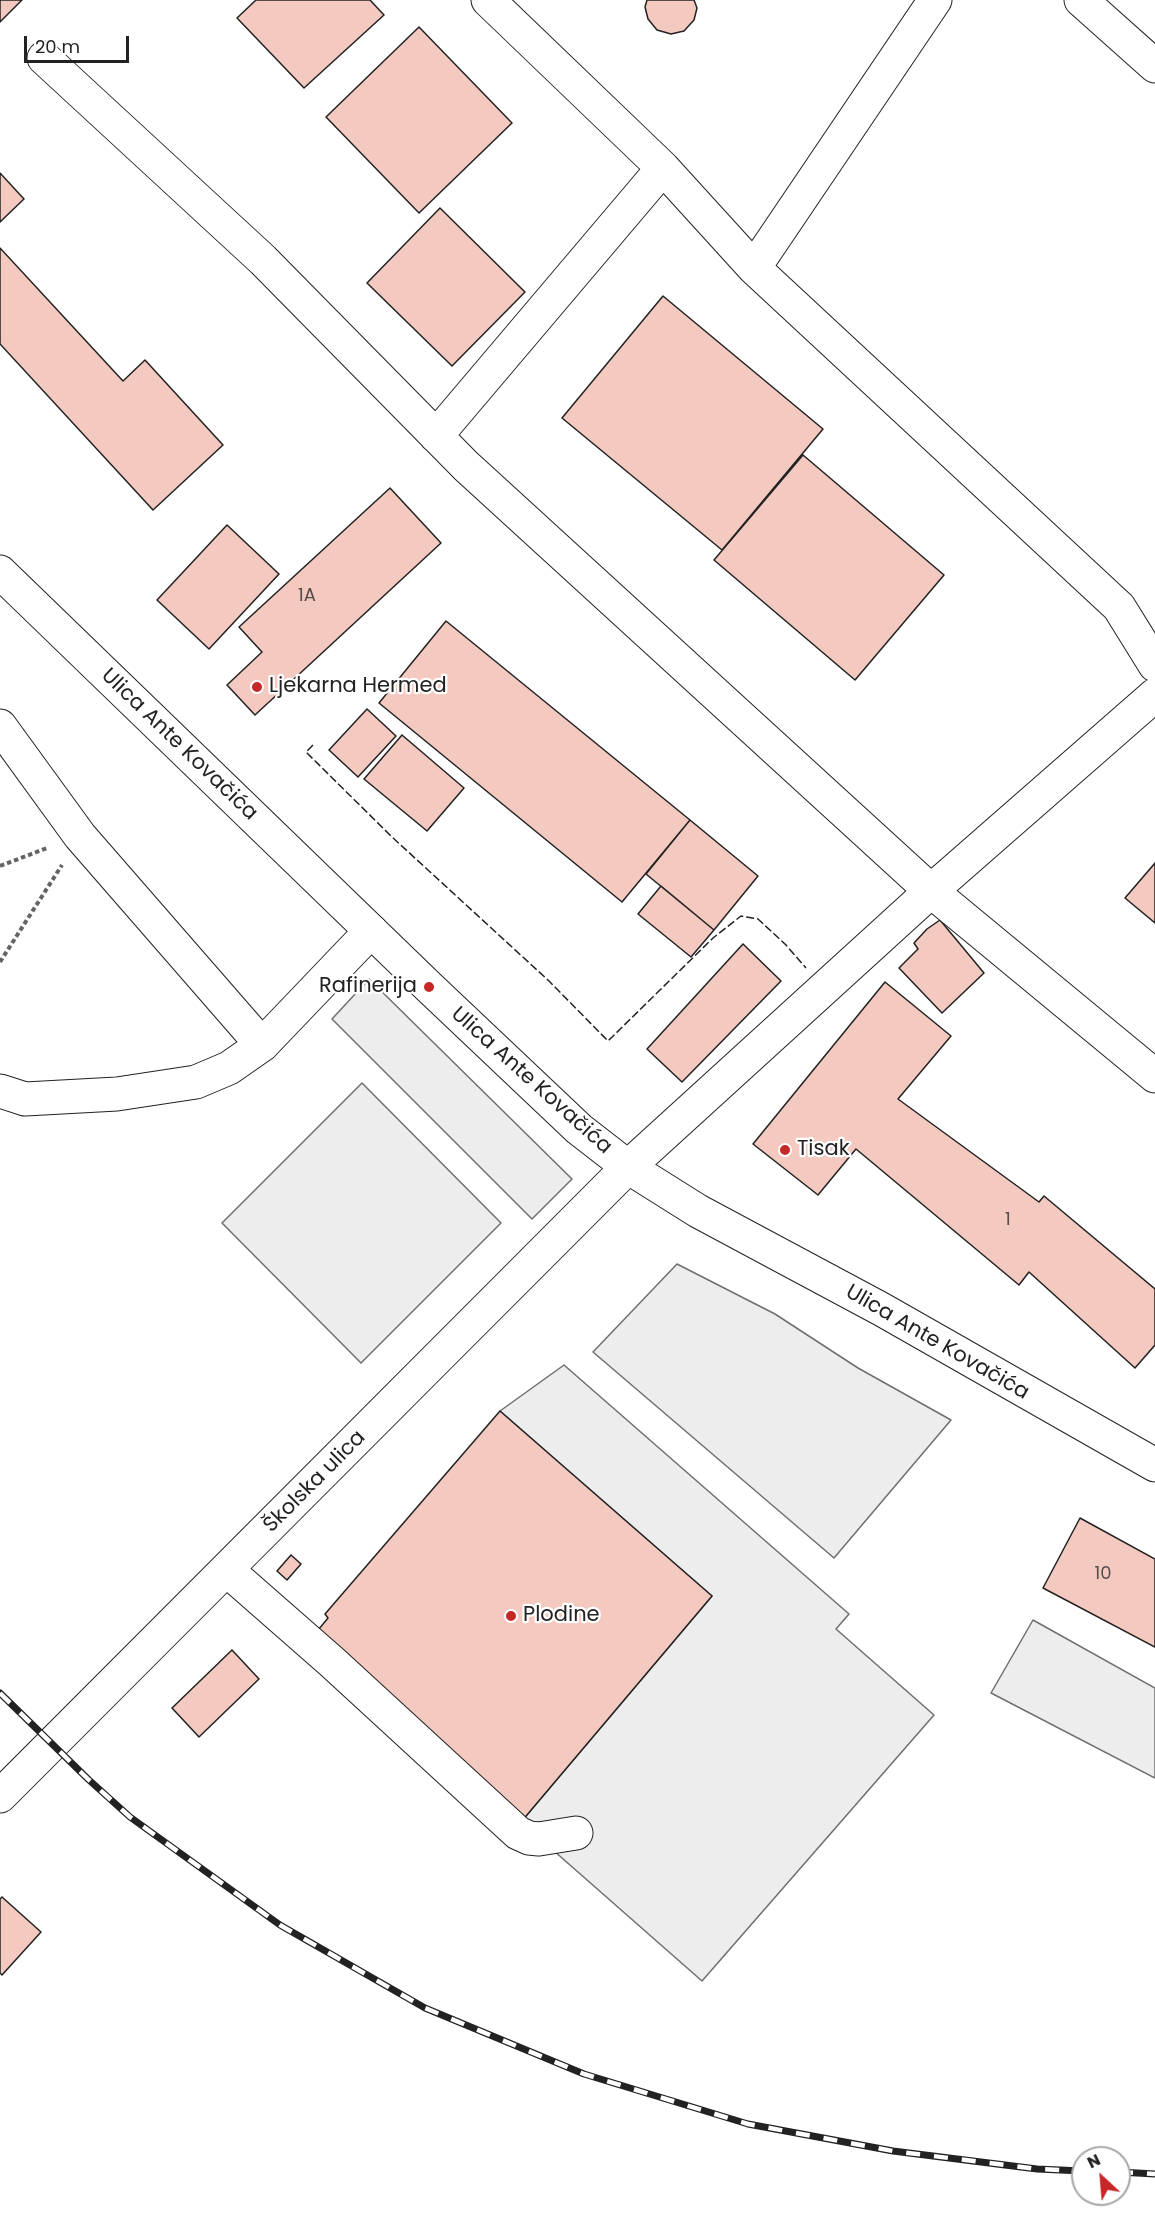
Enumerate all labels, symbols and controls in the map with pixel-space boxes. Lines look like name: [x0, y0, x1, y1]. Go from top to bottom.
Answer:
scale bar: [27, 24, 132, 62]
text: 20 m: [35, 34, 80, 59]
house number: 1A: [298, 585, 316, 607]
street label: Ulica Ante Kovačića: [96, 664, 262, 826]
place label: Ljekarna Hermed: [269, 674, 447, 700]
marker: Ljekarna Hermed: [250, 680, 264, 694]
place label: Rafinerija: [319, 974, 417, 1000]
marker: Rafinerija: [422, 980, 436, 994]
street label: Ulica Ante Kovačića: [445, 1002, 617, 1160]
place label: Tisak: [797, 1137, 849, 1163]
marker: Tisak: [778, 1143, 792, 1157]
house number: 1: [1005, 1209, 1011, 1231]
street label: Ulica Ante Kovačića: [841, 1280, 1033, 1406]
street label: Školska ulica: [259, 1426, 371, 1538]
house number: 10: [1094, 1563, 1112, 1585]
place label: Plodine: [523, 1603, 600, 1629]
marker: Plodine: [504, 1609, 518, 1623]
north arrow: [1071, 2146, 1131, 2206]
text: N: [1083, 2148, 1104, 2174]

